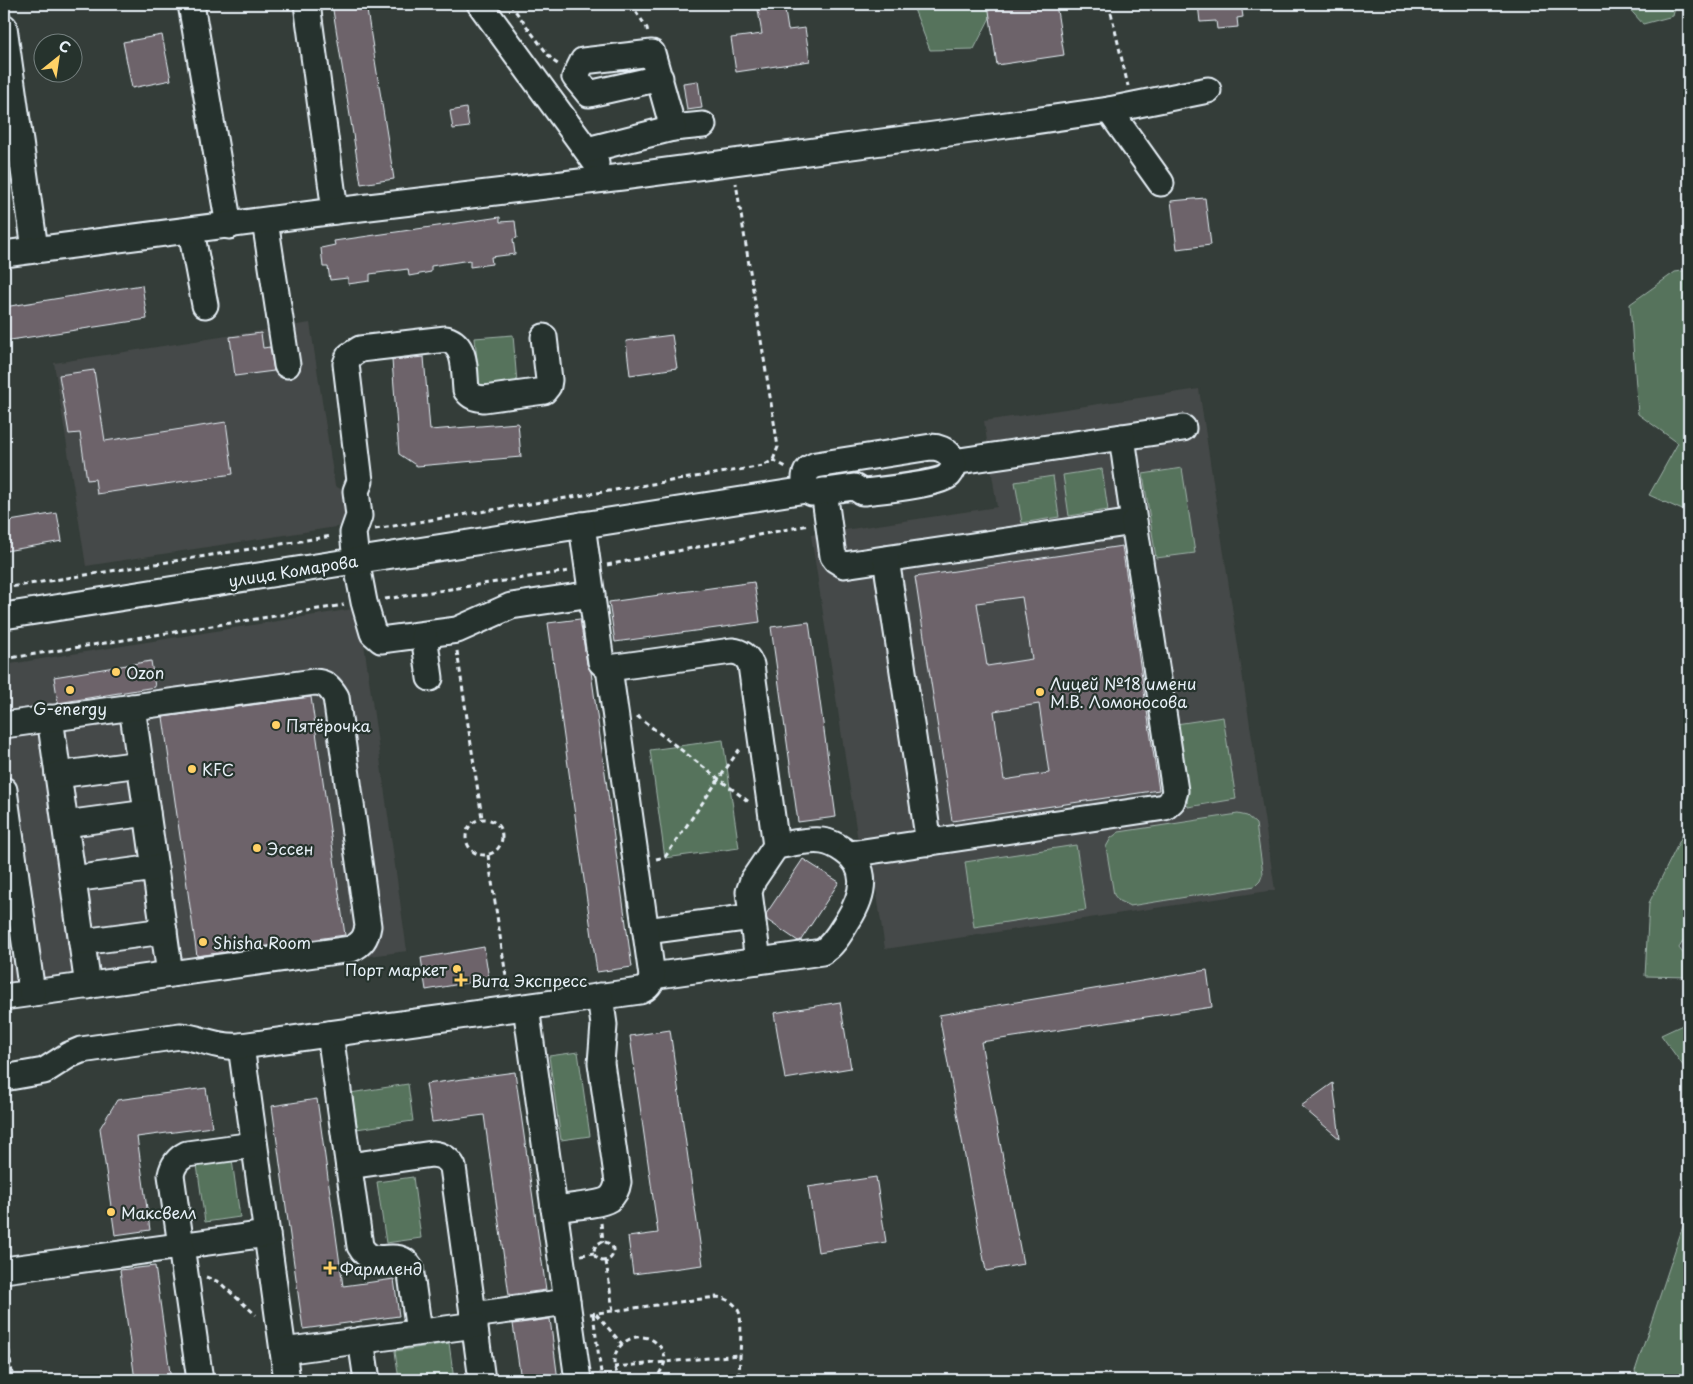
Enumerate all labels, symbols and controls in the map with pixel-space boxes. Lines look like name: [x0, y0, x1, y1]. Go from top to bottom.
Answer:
north arrow: [32, 32, 82, 82]
text: С: [55, 35, 75, 58]
street label: улица Комарова: [227, 548, 359, 592]
place label: Ozon: [126, 660, 164, 684]
marker: Ozon: [110, 666, 122, 678]
place label: Лицей №18 имени М.В. Ломоносова: [1050, 671, 1196, 713]
marker: G-energy: [64, 684, 76, 696]
marker: Лицей №18 имени М.В. Ломоносова: [1034, 686, 1046, 698]
place label: G-energy: [33, 696, 107, 720]
place label: Пятёрочка: [286, 713, 371, 737]
marker: Пятёрочка: [270, 719, 282, 731]
place label: KFC: [202, 757, 234, 781]
marker: KFC: [186, 763, 198, 775]
place label: Эссен: [267, 836, 313, 860]
marker: Эссен: [251, 842, 263, 854]
place label: Shisha Room: [213, 930, 311, 954]
marker: Shisha Room: [197, 936, 209, 948]
place label: Порт маркет: [345, 957, 447, 981]
marker: Порт маркет: [451, 963, 463, 975]
place label: Вита Экспресс: [471, 968, 587, 992]
marker: Вита Экспресс: [455, 974, 467, 986]
place label: Максвелл: [121, 1200, 197, 1224]
marker: Максвелл: [105, 1206, 117, 1218]
place label: Фармленд: [340, 1256, 422, 1280]
marker: Фармленд: [324, 1262, 336, 1274]

